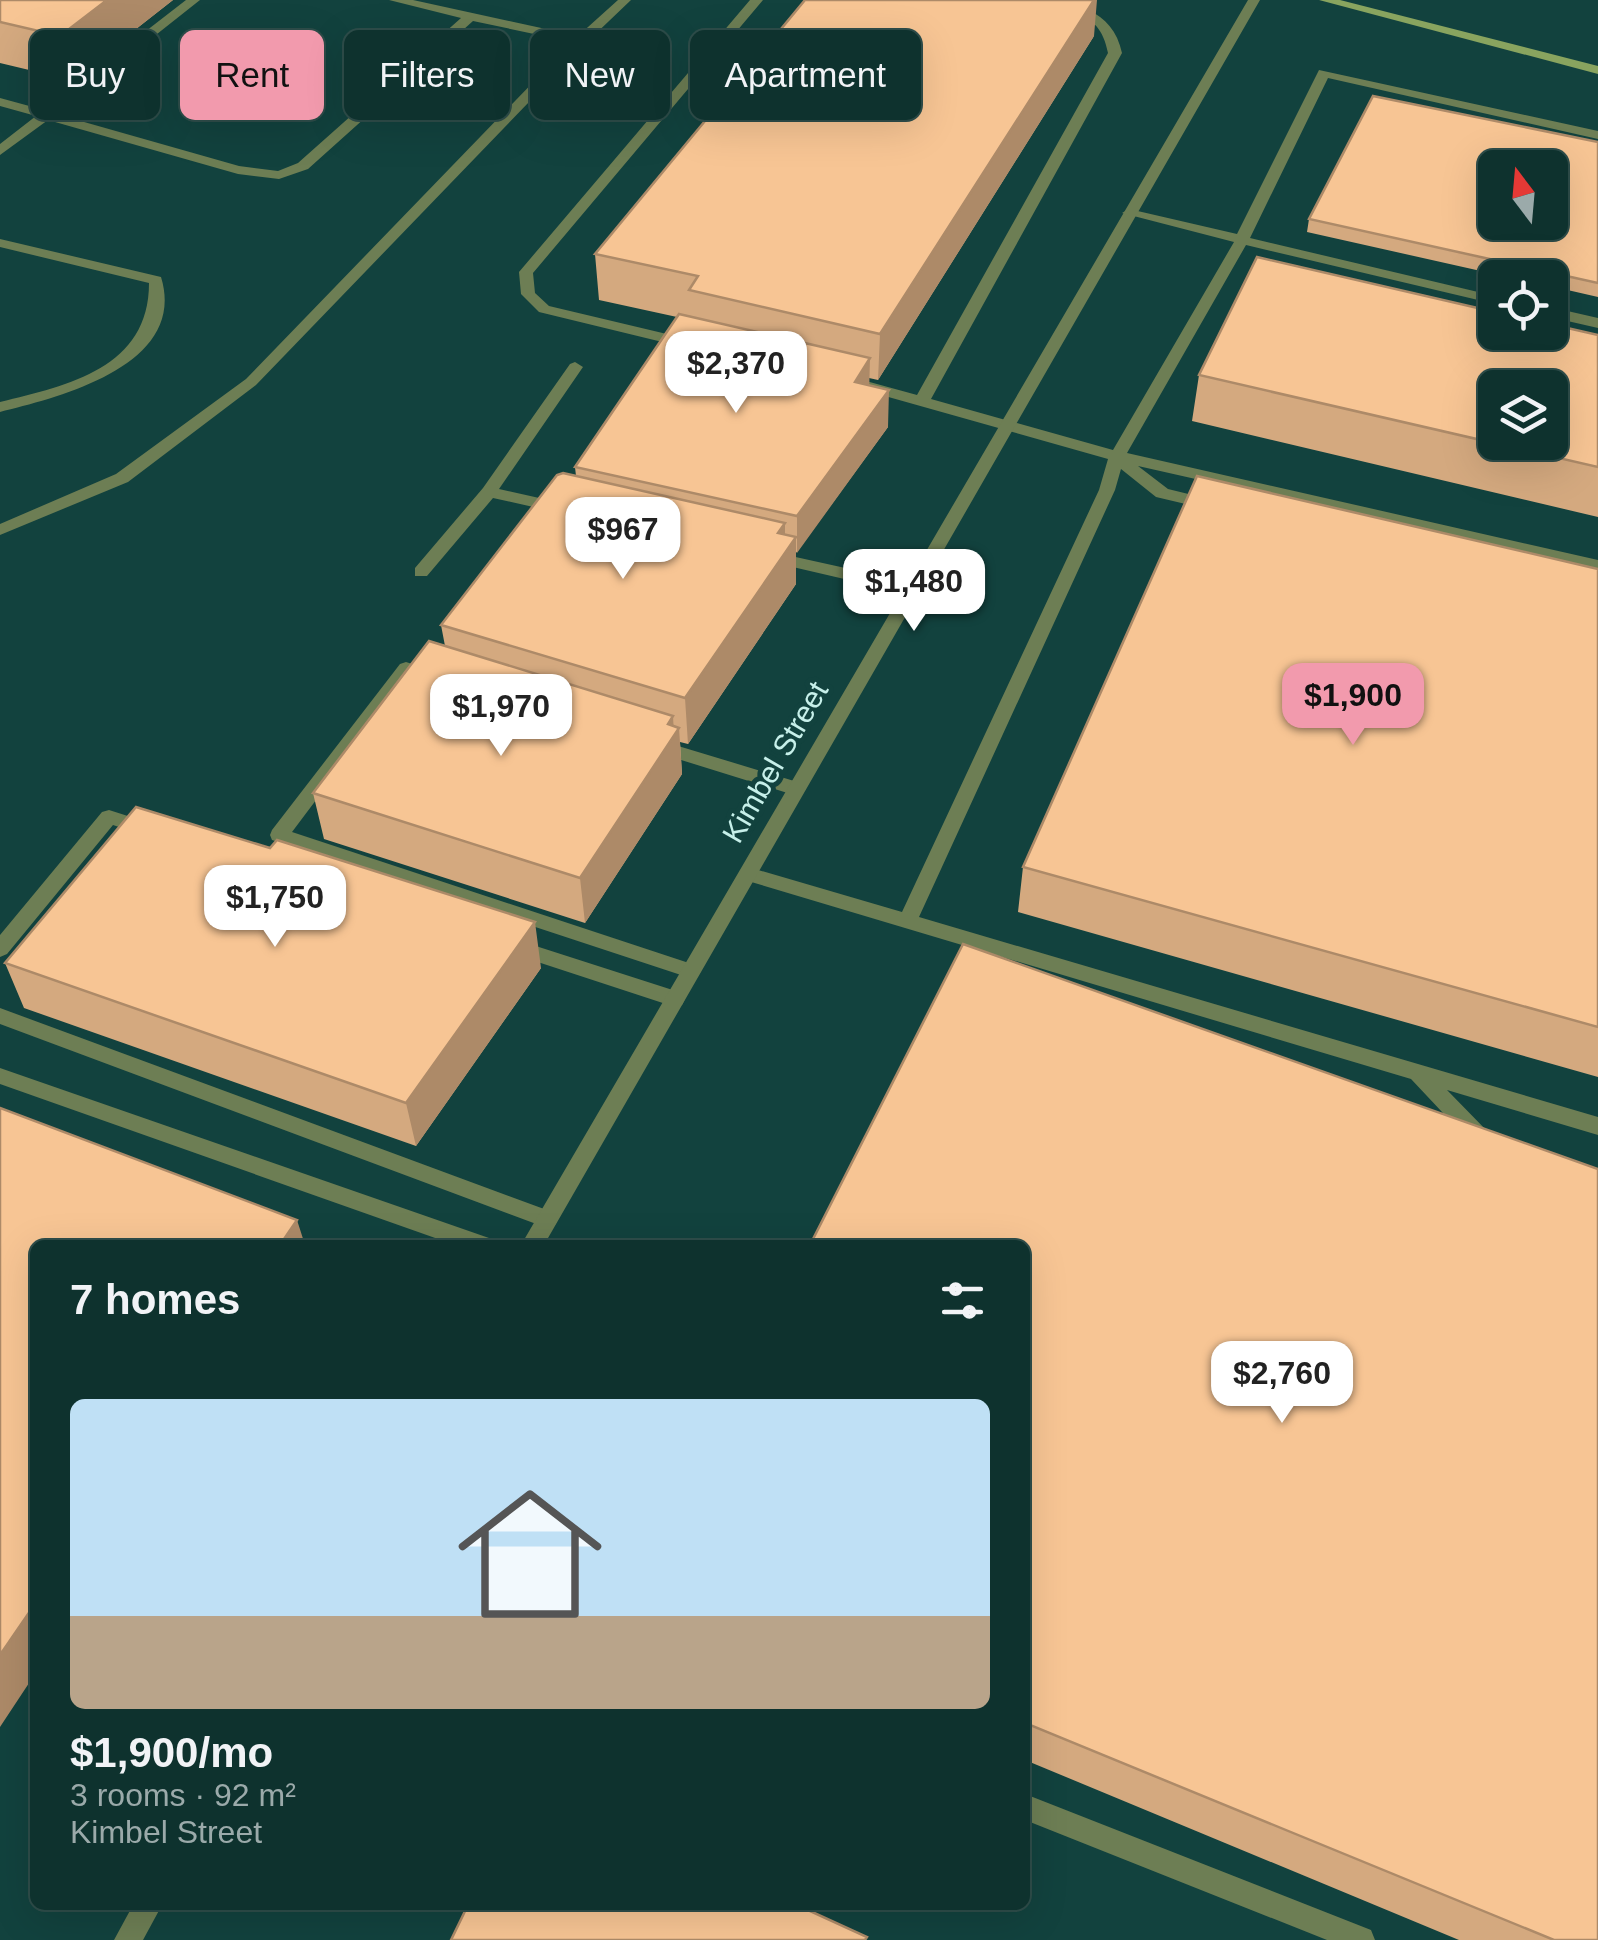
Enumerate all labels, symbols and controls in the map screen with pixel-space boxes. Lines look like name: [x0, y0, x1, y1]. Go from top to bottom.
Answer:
chip: Buy: [30, 30, 160, 120]
chip: Rent: [180, 30, 324, 120]
chip: Filters: [344, 30, 510, 120]
chip: New: [530, 30, 670, 120]
chip: Apartment: [690, 30, 921, 120]
north arrow: [1478, 150, 1568, 240]
map controls: [1478, 150, 1568, 460]
button: locate: [1478, 260, 1568, 350]
pin: $2,370: [655, 331, 817, 416]
text: $2,370: [687, 345, 785, 381]
button: layers: [1478, 370, 1568, 460]
pin: $967: [564, 497, 682, 582]
text: $967: [587, 511, 659, 547]
pin: $1,480: [833, 549, 995, 634]
text: $1,480: [865, 563, 963, 599]
pin: $1,900: [1272, 663, 1434, 748]
pin: $1,970: [420, 674, 582, 759]
street label: Kimbel Street: [716, 675, 835, 848]
text: $1,900: [1304, 677, 1402, 713]
text: $1,970: [452, 688, 550, 724]
pin: $1,750: [194, 865, 356, 950]
text: $1,750: [226, 879, 324, 915]
icon: filters: [935, 1273, 990, 1328]
text: 7 homes: [70, 1276, 240, 1323]
pin: $2,760: [1201, 1341, 1363, 1426]
text: $2,760: [1233, 1355, 1331, 1391]
icon: home: [440, 1464, 620, 1644]
text: $1,900/mo: [70, 1729, 273, 1776]
text: 3 rooms · 92 m²: [70, 1777, 296, 1813]
text: Kimbel Street: [70, 1814, 262, 1850]

